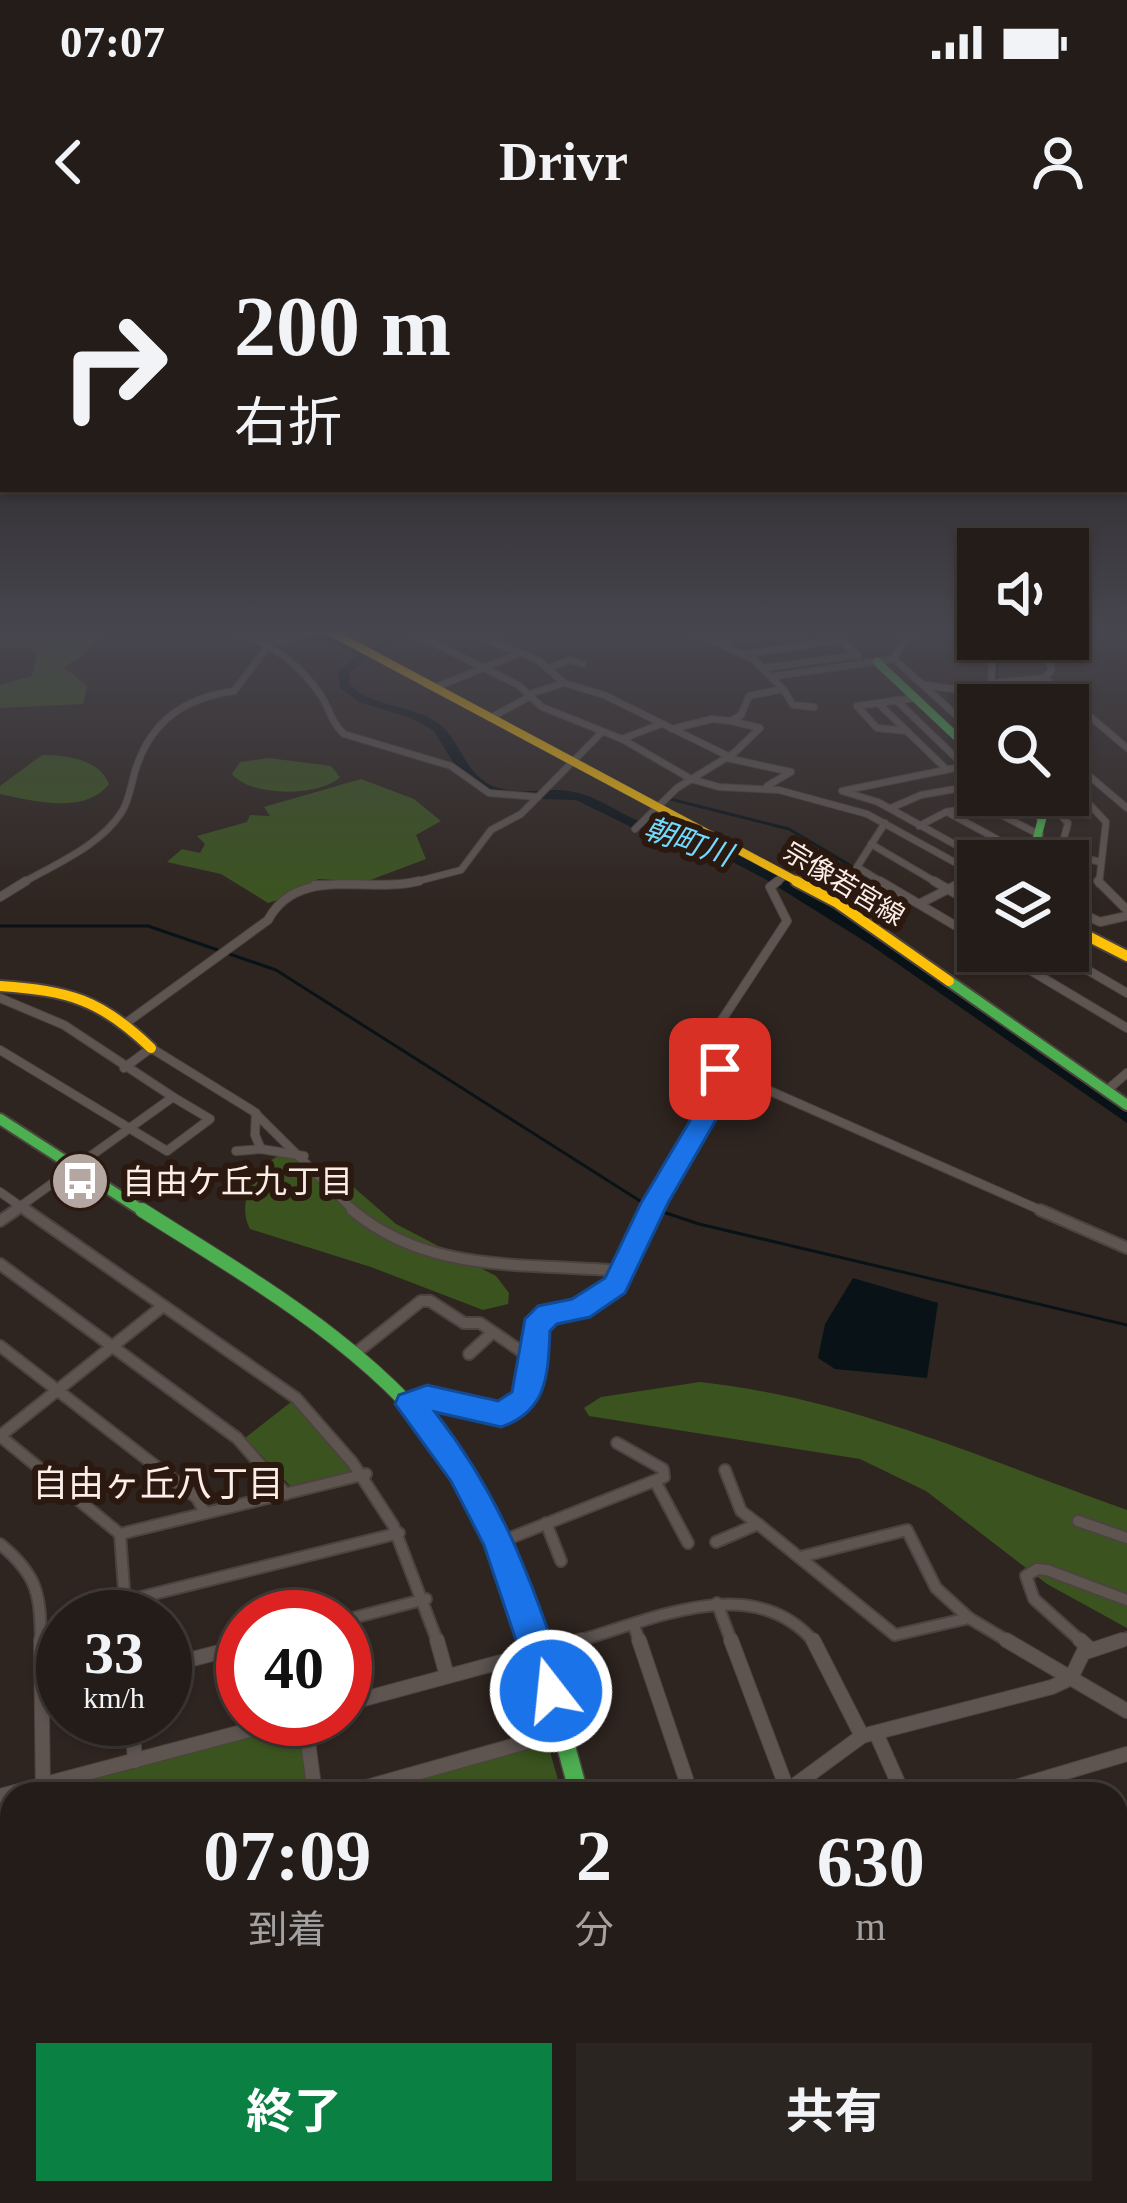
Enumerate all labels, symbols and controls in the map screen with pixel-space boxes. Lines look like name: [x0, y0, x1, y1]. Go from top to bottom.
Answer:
text: 07:07: [60, 17, 165, 67]
icon: back: [36, 129, 102, 195]
icon: person: [1025, 129, 1091, 195]
text: Drivr: [499, 132, 628, 192]
text: 200 m: [234, 280, 451, 373]
icon: right: [36, 288, 192, 444]
text: 右折: [234, 393, 342, 453]
map controls: [957, 528, 1089, 972]
button: sound: [957, 528, 1089, 660]
button: search: [957, 684, 1089, 816]
water label: 朝町川: [640, 811, 739, 873]
street label: 宗像若宮線: [778, 836, 910, 932]
button: layers: [957, 840, 1089, 972]
pin: [669, 1018, 771, 1120]
icon: arrive: [687, 1036, 753, 1102]
bus stop icon: 自由ケ丘九丁目: [49, 1150, 111, 1212]
place label: 自由ケ丘九丁目: [122, 1164, 353, 1200]
district label: 自由ヶ丘八丁目: [32, 1464, 284, 1504]
speed limit sign: 40: [216, 1590, 372, 1746]
text: 33: [84, 1620, 144, 1686]
position arrow: [488, 1628, 614, 1754]
text: km/h: [83, 1681, 145, 1714]
text: 07:09: [203, 1816, 371, 1896]
text: 2: [576, 1816, 612, 1896]
text: 630: [817, 1822, 925, 1902]
text: m: [856, 1905, 886, 1948]
text: 到着: [248, 1908, 326, 1951]
text: 分: [574, 1908, 614, 1951]
button: 終了: [36, 2043, 552, 2181]
button: 共有: [576, 2043, 1092, 2181]

